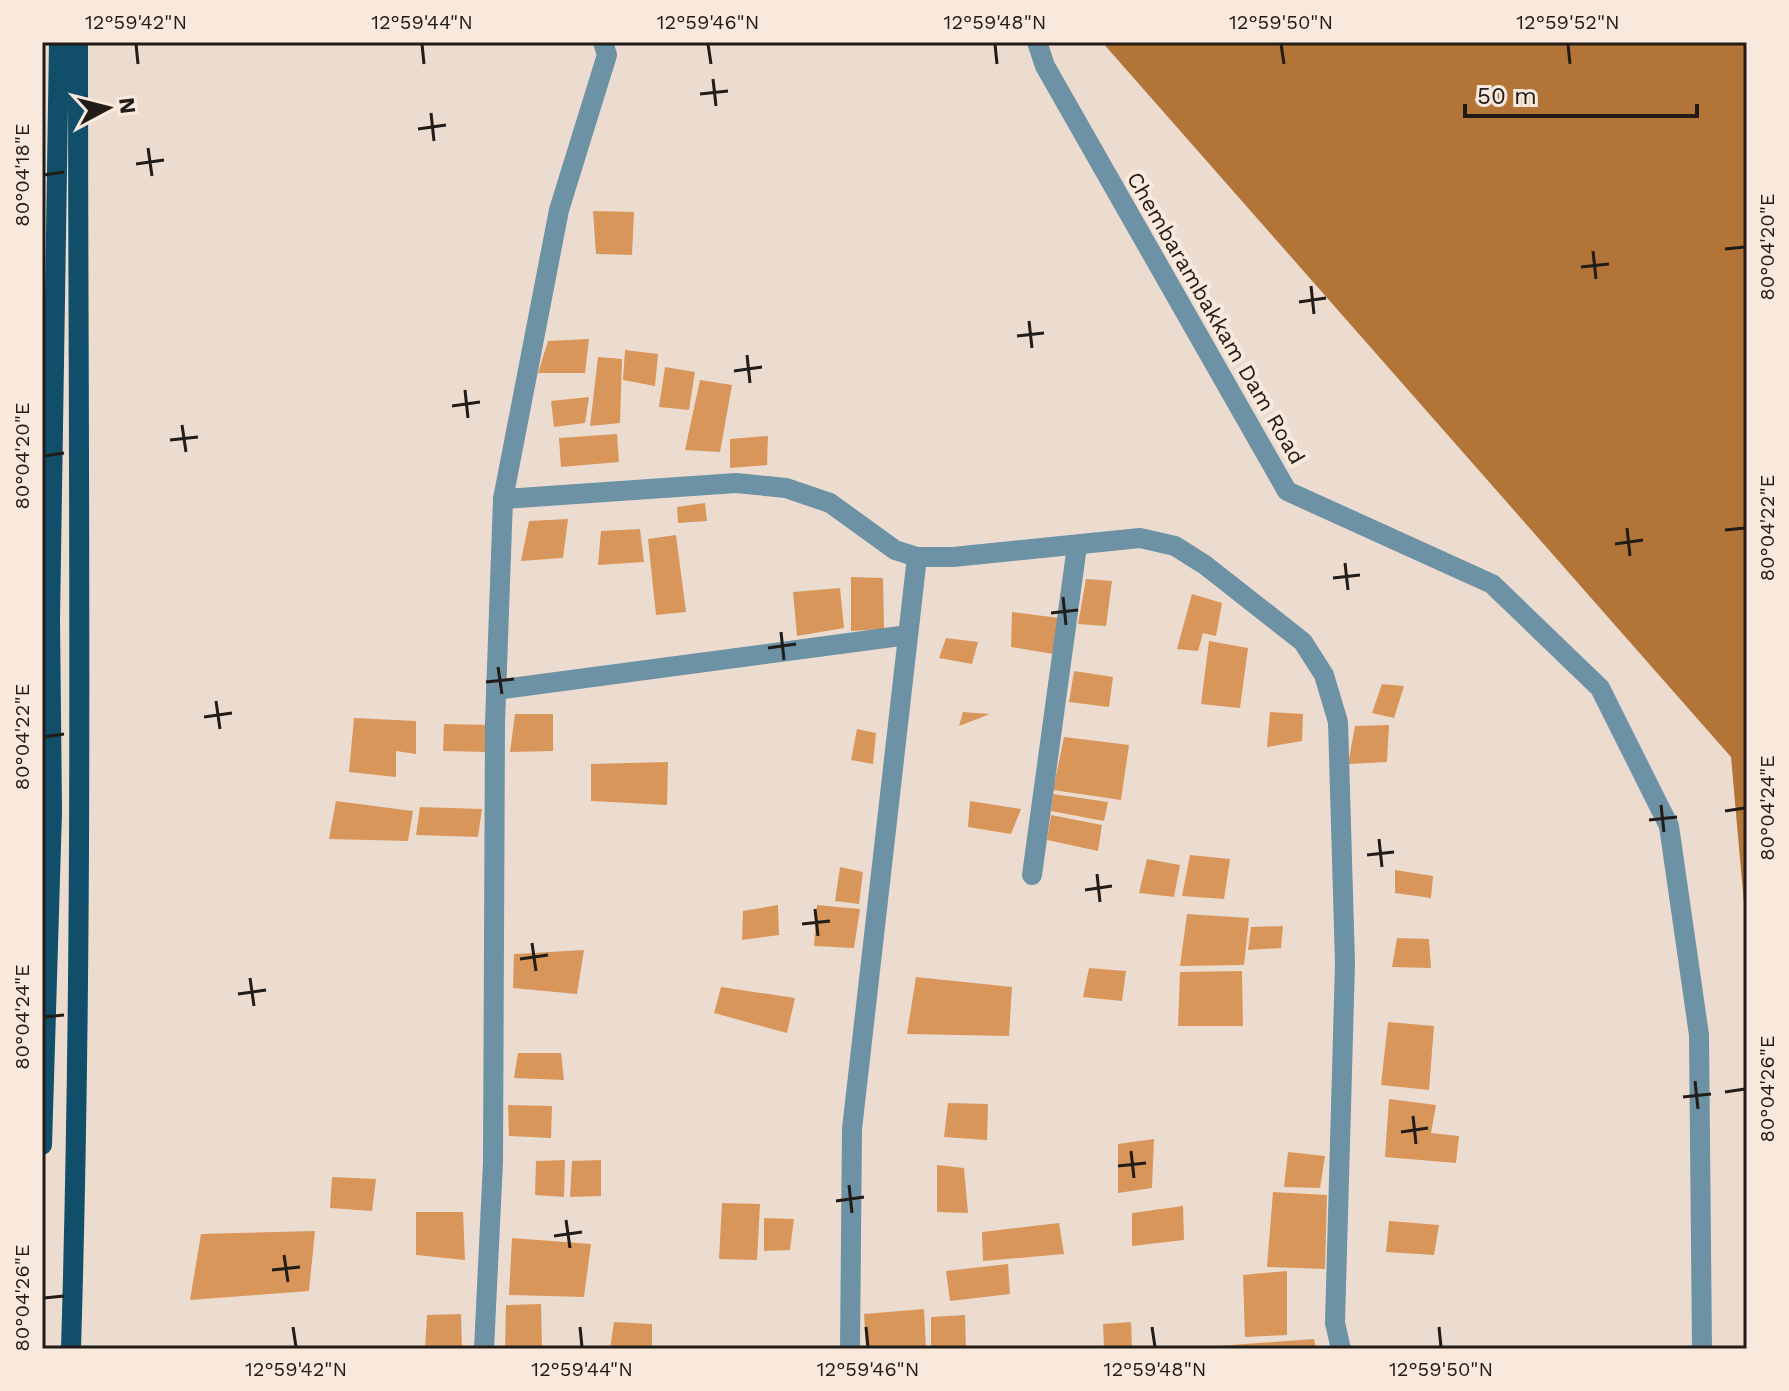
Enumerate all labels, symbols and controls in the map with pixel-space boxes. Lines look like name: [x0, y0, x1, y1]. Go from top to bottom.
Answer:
text: 12°59'42"N: [85, 10, 187, 34]
text: 12°59'44"N: [371, 10, 473, 34]
text: 12°59'46"N: [657, 10, 759, 34]
text: 12°59'48"N: [944, 10, 1046, 34]
text: 12°59'50"N: [1229, 10, 1333, 34]
text: 12°59'52"N: [1516, 10, 1620, 34]
north arrow: [68, 68, 148, 148]
scale bar: [1465, 68, 1697, 118]
text: 50 m: [1477, 82, 1537, 110]
text: N: [114, 96, 141, 115]
text: 80°04'18"E: [10, 123, 34, 227]
street label: Chembarambakkam Dam Road: [1122, 168, 1310, 468]
text: 80°04'20"E: [1755, 193, 1779, 301]
text: 80°04'20"E: [10, 402, 34, 510]
text: 80°04'22"E: [1755, 475, 1779, 581]
text: 80°04'22"E: [10, 684, 34, 790]
text: 80°04'24"E: [1755, 755, 1779, 861]
text: 80°04'24"E: [10, 964, 34, 1070]
text: 80°04'26"E: [1755, 1036, 1779, 1142]
text: 80°04'26"E: [10, 1245, 34, 1351]
text: 12°59'42"N: [245, 1357, 347, 1381]
text: 12°59'44"N: [531, 1357, 633, 1381]
text: 12°59'46"N: [817, 1357, 919, 1381]
text: 12°59'48"N: [1104, 1357, 1206, 1381]
text: 12°59'50"N: [1389, 1357, 1493, 1381]

